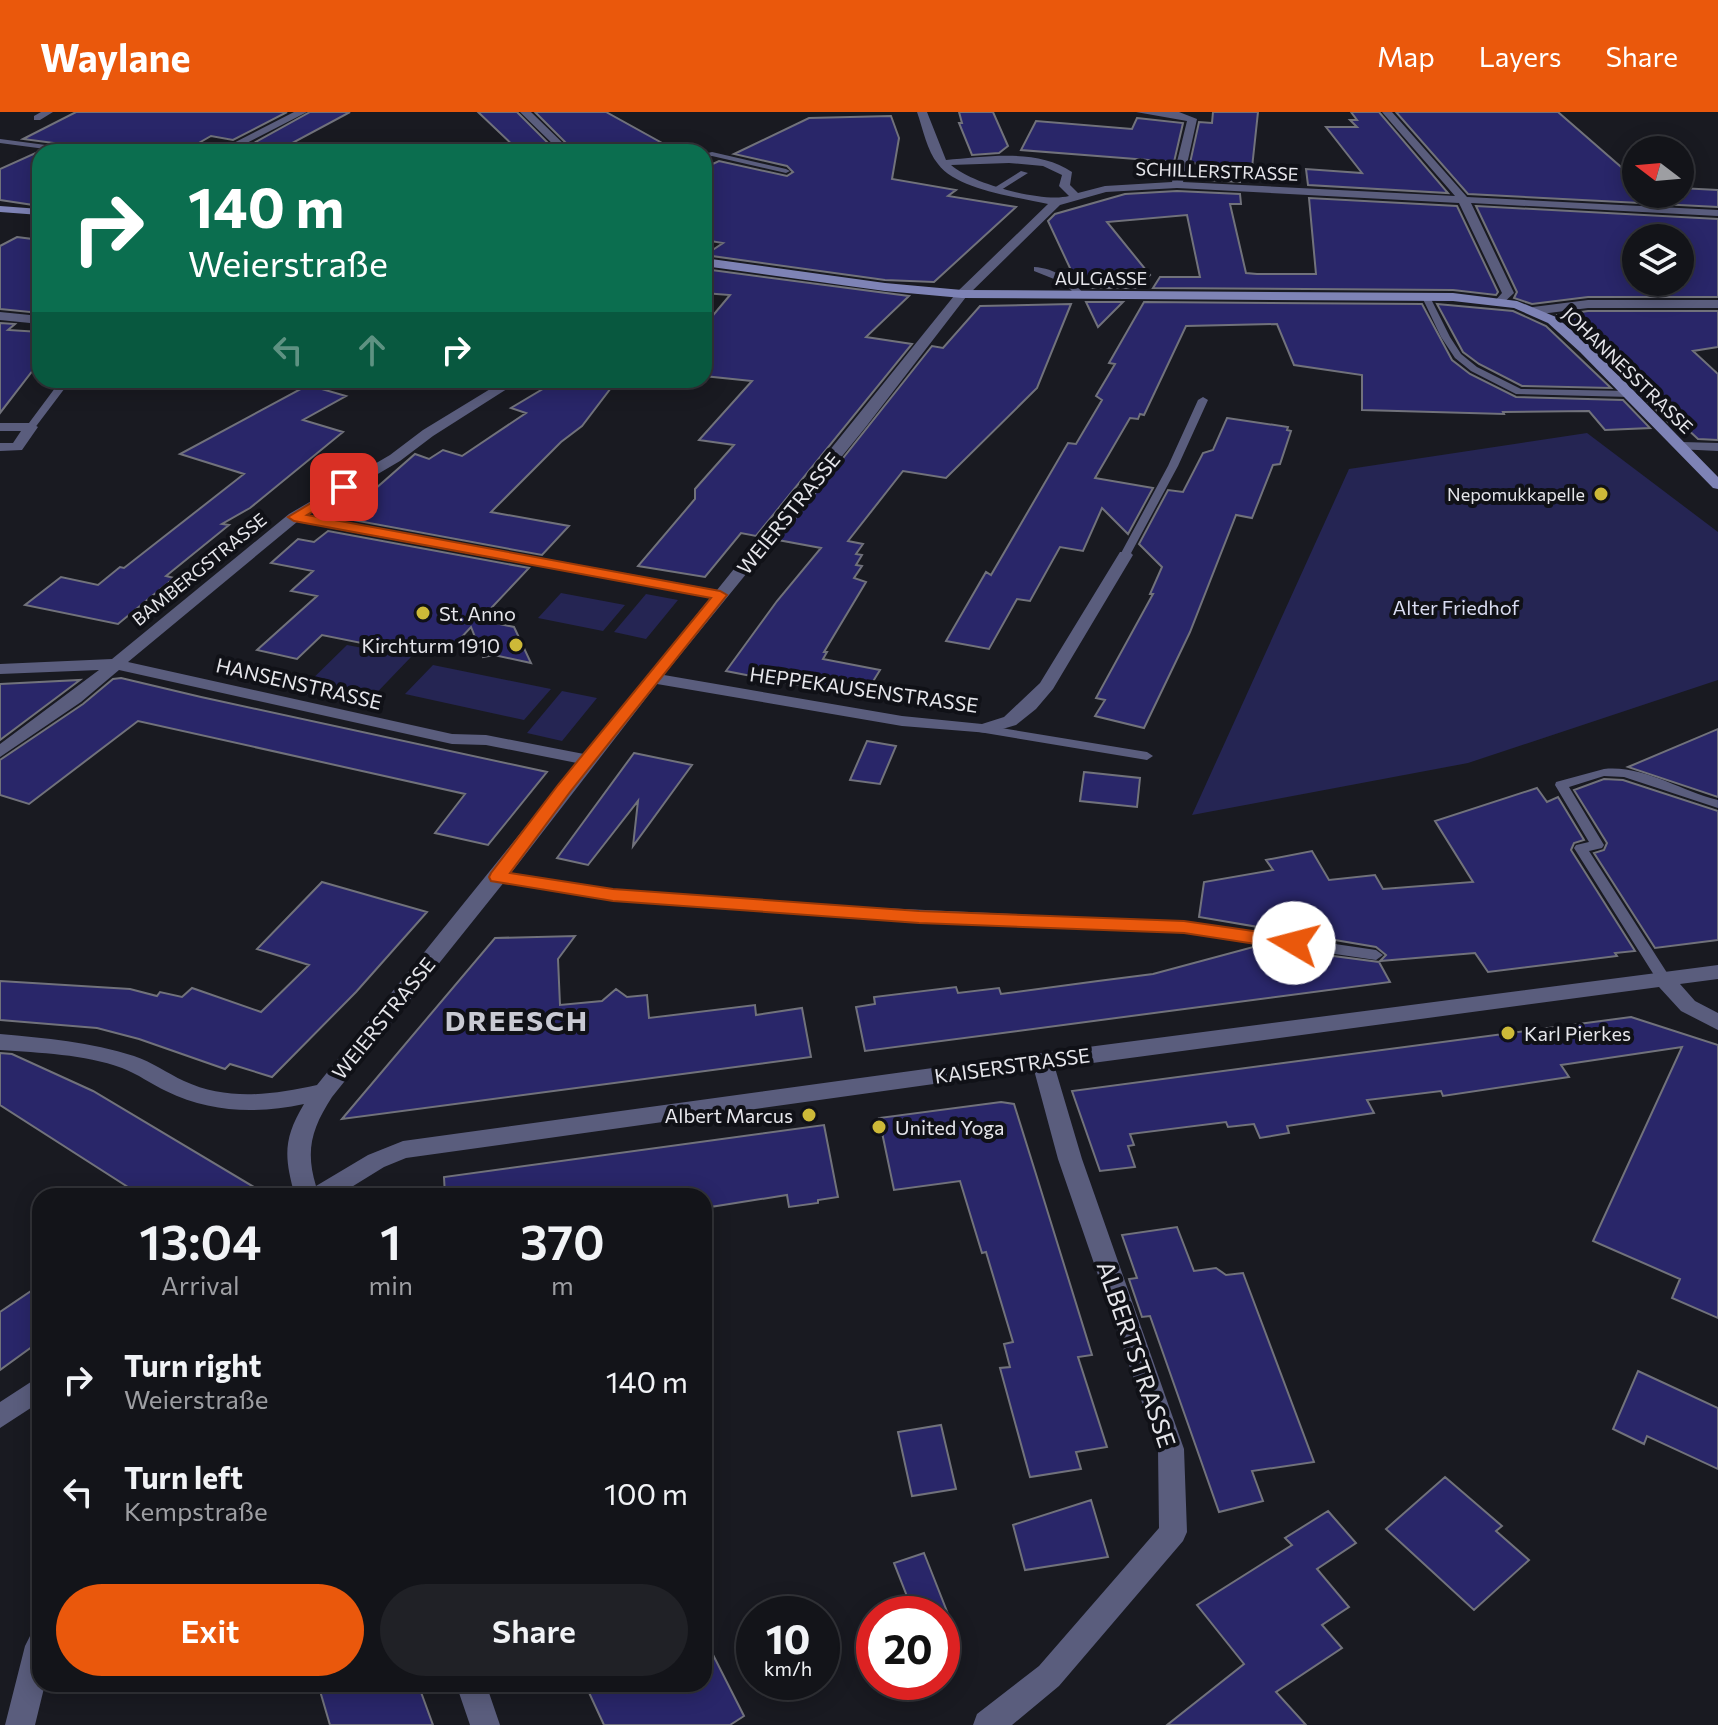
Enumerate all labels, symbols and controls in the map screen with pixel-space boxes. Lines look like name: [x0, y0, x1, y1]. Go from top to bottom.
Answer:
text: Waylane: [40, 33, 190, 80]
text: Map: [1377, 39, 1435, 73]
text: Layers: [1479, 39, 1561, 73]
text: Share: [1605, 39, 1678, 73]
north arrow: [1622, 136, 1694, 208]
map controls: [1622, 136, 1694, 296]
street label: SCHILLERSTRASSE: [1135, 157, 1299, 185]
text: 140 m: [188, 171, 344, 240]
icon: right: [56, 176, 160, 280]
button: layers: [1622, 224, 1694, 296]
text: Weierstraße: [188, 240, 388, 284]
street label: AULGASSE: [1055, 267, 1147, 289]
street label: JOHANNESSTRASSE: [1558, 302, 1698, 438]
icon: left: [266, 328, 310, 372]
icon: ahead: [350, 328, 394, 372]
icon: right: [434, 328, 478, 372]
street label: WEIERSTRASSE: [731, 447, 845, 579]
pin: [310, 453, 378, 521]
icon: arrive: [322, 465, 366, 509]
place label: Nepomukkapelle: [1447, 483, 1585, 505]
marker: Nepomukkapelle: [1592, 485, 1610, 503]
street label: BAMBERGSTRASSE: [127, 508, 271, 630]
park label: Alter Friedhof: [1393, 595, 1520, 619]
place label: St. Anno: [439, 601, 516, 625]
marker: St. Anno: [414, 604, 432, 622]
place label: Kirchturm 1910: [362, 633, 500, 657]
marker: Kirchturm 1910: [507, 636, 525, 654]
street label: HANSENSTRASSE: [214, 652, 384, 714]
street label: HEPPEKAUSENSTRASSE: [748, 661, 980, 717]
position arrow: [1252, 901, 1336, 985]
street label: WEIERSTRASSE: [326, 952, 440, 1084]
district label: DREESCH: [445, 1003, 589, 1037]
place label: Karl Pierkes: [1524, 1021, 1631, 1045]
marker: Karl Pierkes: [1499, 1024, 1517, 1042]
street label: KAISERSTRASSE: [933, 1042, 1091, 1088]
place label: Albert Marcus: [665, 1103, 793, 1127]
marker: Albert Marcus: [800, 1106, 818, 1124]
place label: United Yoga: [895, 1115, 1005, 1139]
marker: United Yoga: [870, 1118, 888, 1136]
text: 13:04: [139, 1211, 261, 1270]
text: 1: [380, 1211, 401, 1270]
text: 370: [520, 1211, 605, 1270]
street label: ALBERTSTRASSE: [1092, 1257, 1182, 1451]
text: Arrival: [161, 1269, 240, 1300]
text: min: [369, 1269, 413, 1300]
text: m: [551, 1269, 574, 1300]
text: Turn right: [124, 1346, 261, 1383]
icon: right: [56, 1358, 100, 1402]
text: 140 m: [606, 1362, 688, 1399]
text: Weierstraße: [124, 1383, 268, 1414]
text: Turn left: [124, 1458, 243, 1495]
icon: left: [56, 1470, 100, 1514]
text: 100 m: [604, 1474, 688, 1511]
text: Kempstraße: [124, 1495, 268, 1526]
button: Exit: [56, 1584, 364, 1676]
button: Share: [380, 1584, 688, 1676]
speed limit sign: 20: [856, 1596, 960, 1700]
text: 10: [766, 1613, 810, 1662]
text: km/h: [764, 1656, 812, 1680]

